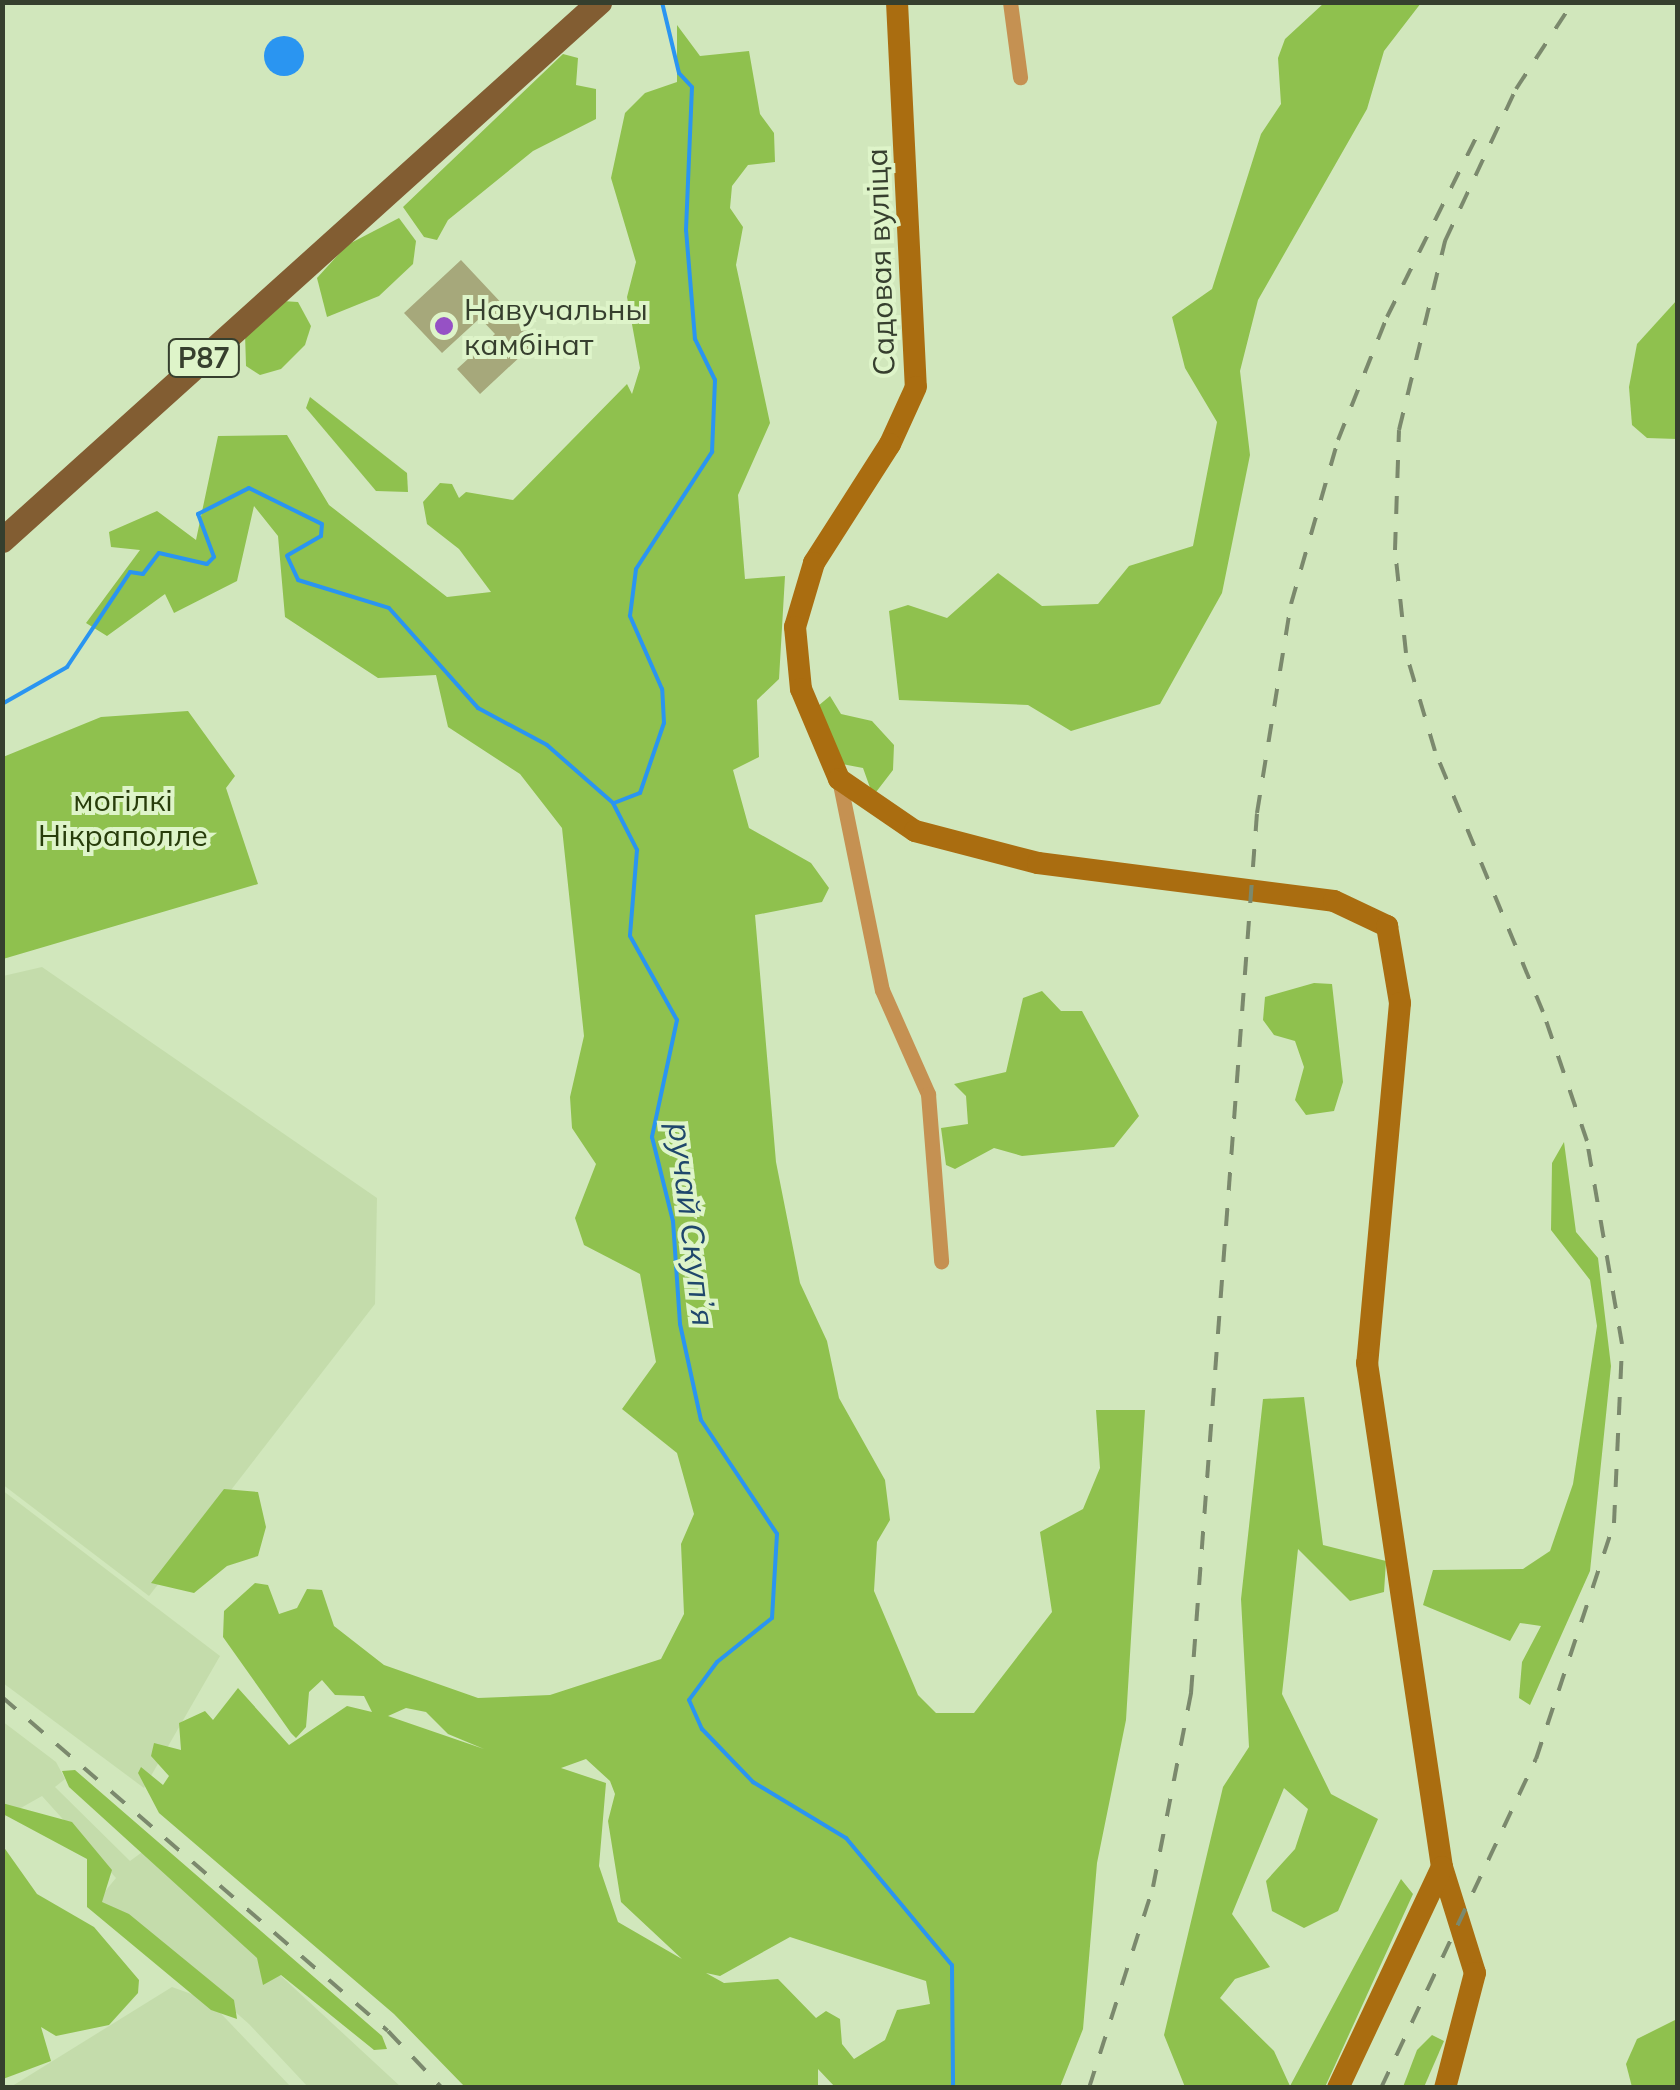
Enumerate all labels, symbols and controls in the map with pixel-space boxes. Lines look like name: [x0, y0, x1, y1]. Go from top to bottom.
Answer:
street label: Садовая вуліца: [858, 148, 902, 376]
place label: Навучальны камбінат: [464, 291, 648, 362]
marker: Навучальны камбінат: [433, 315, 455, 337]
road number: Р87: [166, 335, 242, 381]
park label: могілкі Нікраполле: [38, 782, 208, 852]
water label: ручай Скупʼя: [660, 1120, 724, 1328]

